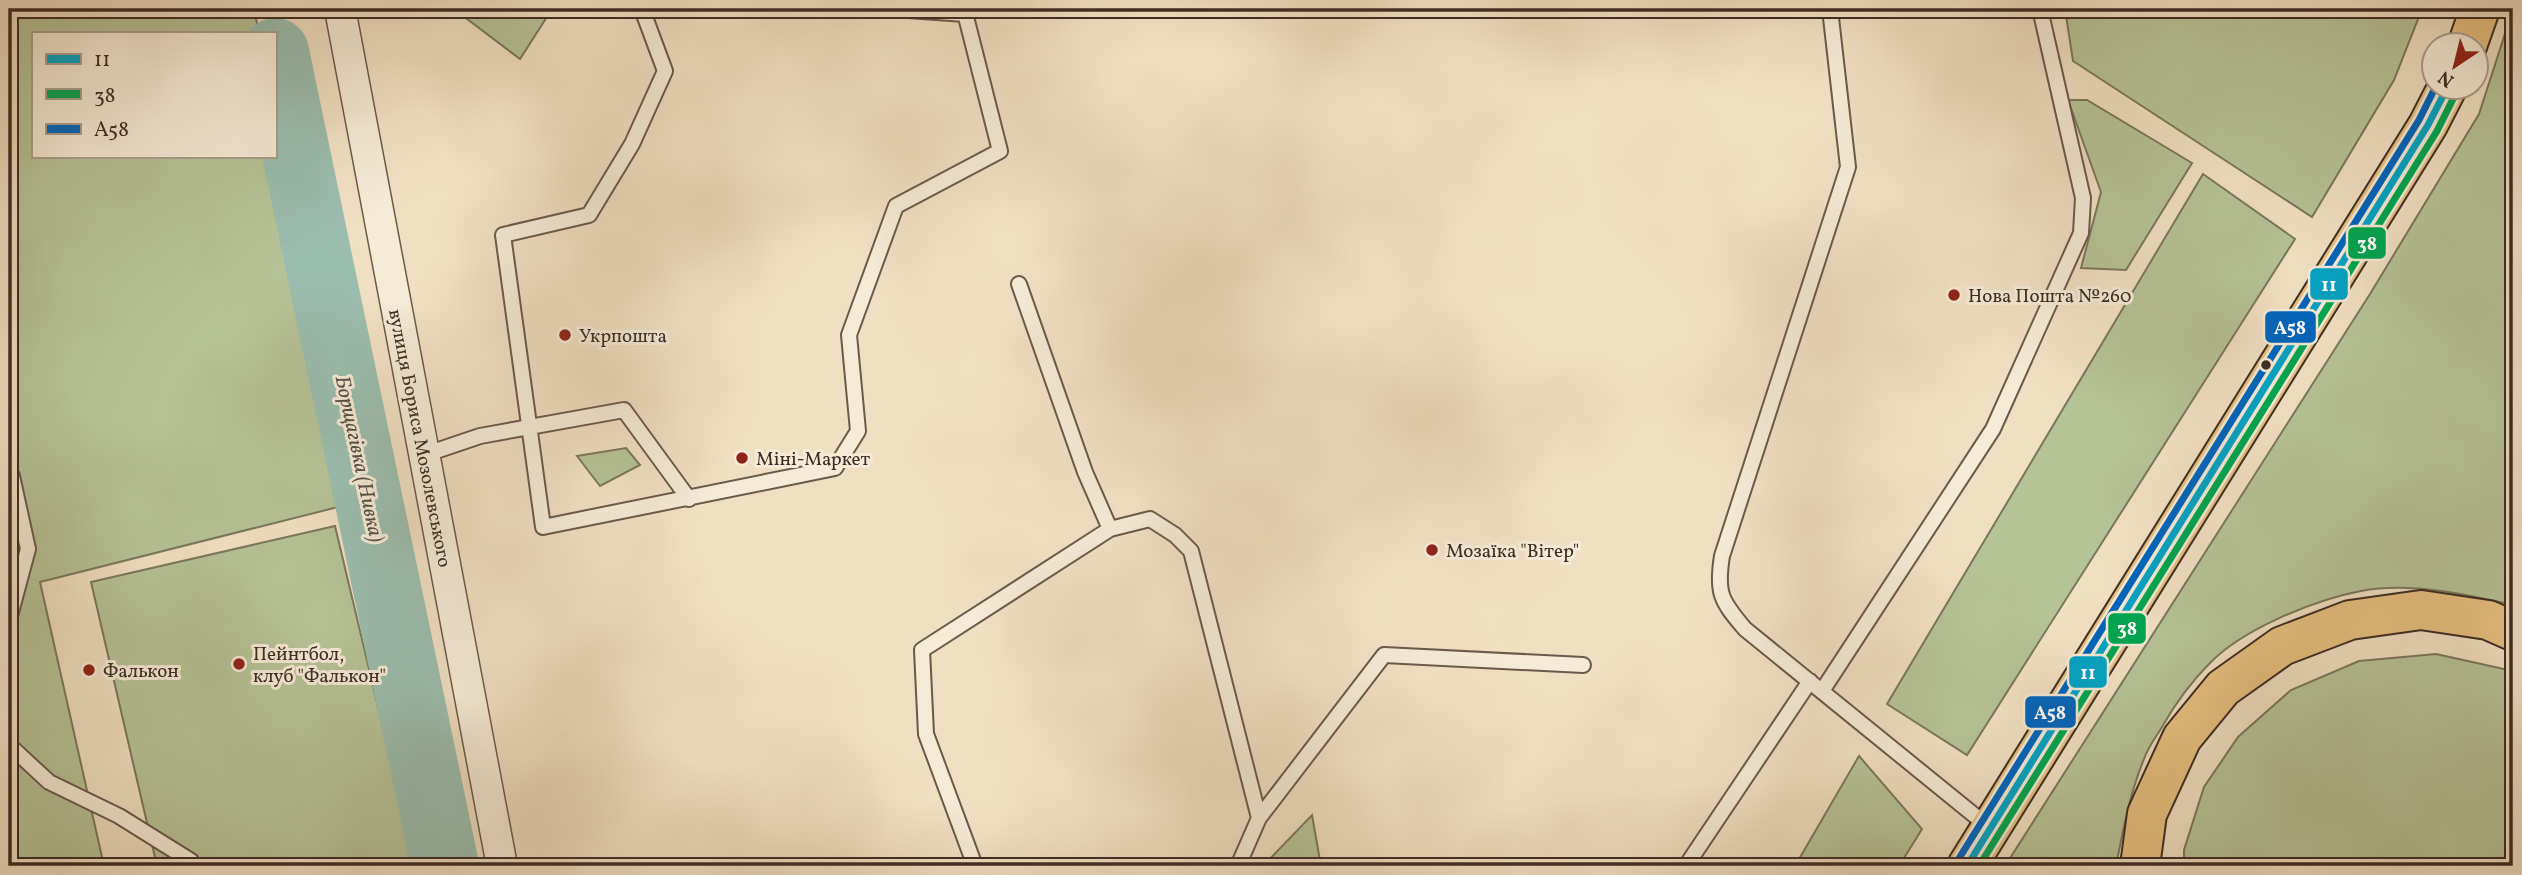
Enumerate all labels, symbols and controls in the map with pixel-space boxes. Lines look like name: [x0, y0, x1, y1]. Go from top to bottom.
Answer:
legend: [32, 32, 276, 158]
north arrow: [2420, 32, 2490, 102]
text: 11: [94, 46, 110, 75]
text: N: [2433, 64, 2460, 93]
text: 38: [94, 82, 115, 111]
text: А58: [94, 116, 129, 145]
line badge: 38: [2347, 226, 2387, 260]
text: 38: [2357, 232, 2377, 258]
line badge: 11: [2309, 267, 2349, 301]
text: 11: [2321, 273, 2337, 299]
place label: Нова Пошта №260: [1968, 284, 2131, 310]
marker: Нова Пошта №260: [1946, 287, 1962, 303]
street label: вулиця Бориса Мозолевського: [381, 307, 457, 570]
line badge: А58: [2264, 310, 2317, 344]
text: А58: [2274, 316, 2306, 342]
place label: Укрпошта: [579, 324, 667, 350]
marker: Укрпошта: [557, 327, 573, 343]
unlabelled marker: [2259, 358, 2273, 372]
water label: Борщагівка (Нивка): [327, 373, 390, 545]
place label: Міні-Маркет: [756, 447, 870, 473]
marker: Міні-Маркет: [734, 450, 750, 466]
place label: Мозаїка "Вітер": [1446, 539, 1579, 565]
marker: Мозаїка "Вітер": [1424, 542, 1440, 558]
line badge: 38: [2107, 612, 2147, 645]
text: 38: [2117, 617, 2137, 643]
place label: Пейнтбол, клуб "Фалькон": [253, 642, 386, 690]
line badge: 11: [2068, 655, 2108, 689]
marker: Пейнтбол, клуб "Фалькон": [231, 656, 247, 672]
place label: Фалькон: [103, 659, 179, 685]
text: 11: [2080, 661, 2096, 687]
marker: Фалькон: [81, 662, 97, 678]
line badge: А58: [2024, 695, 2077, 729]
text: А58: [2034, 701, 2066, 727]

